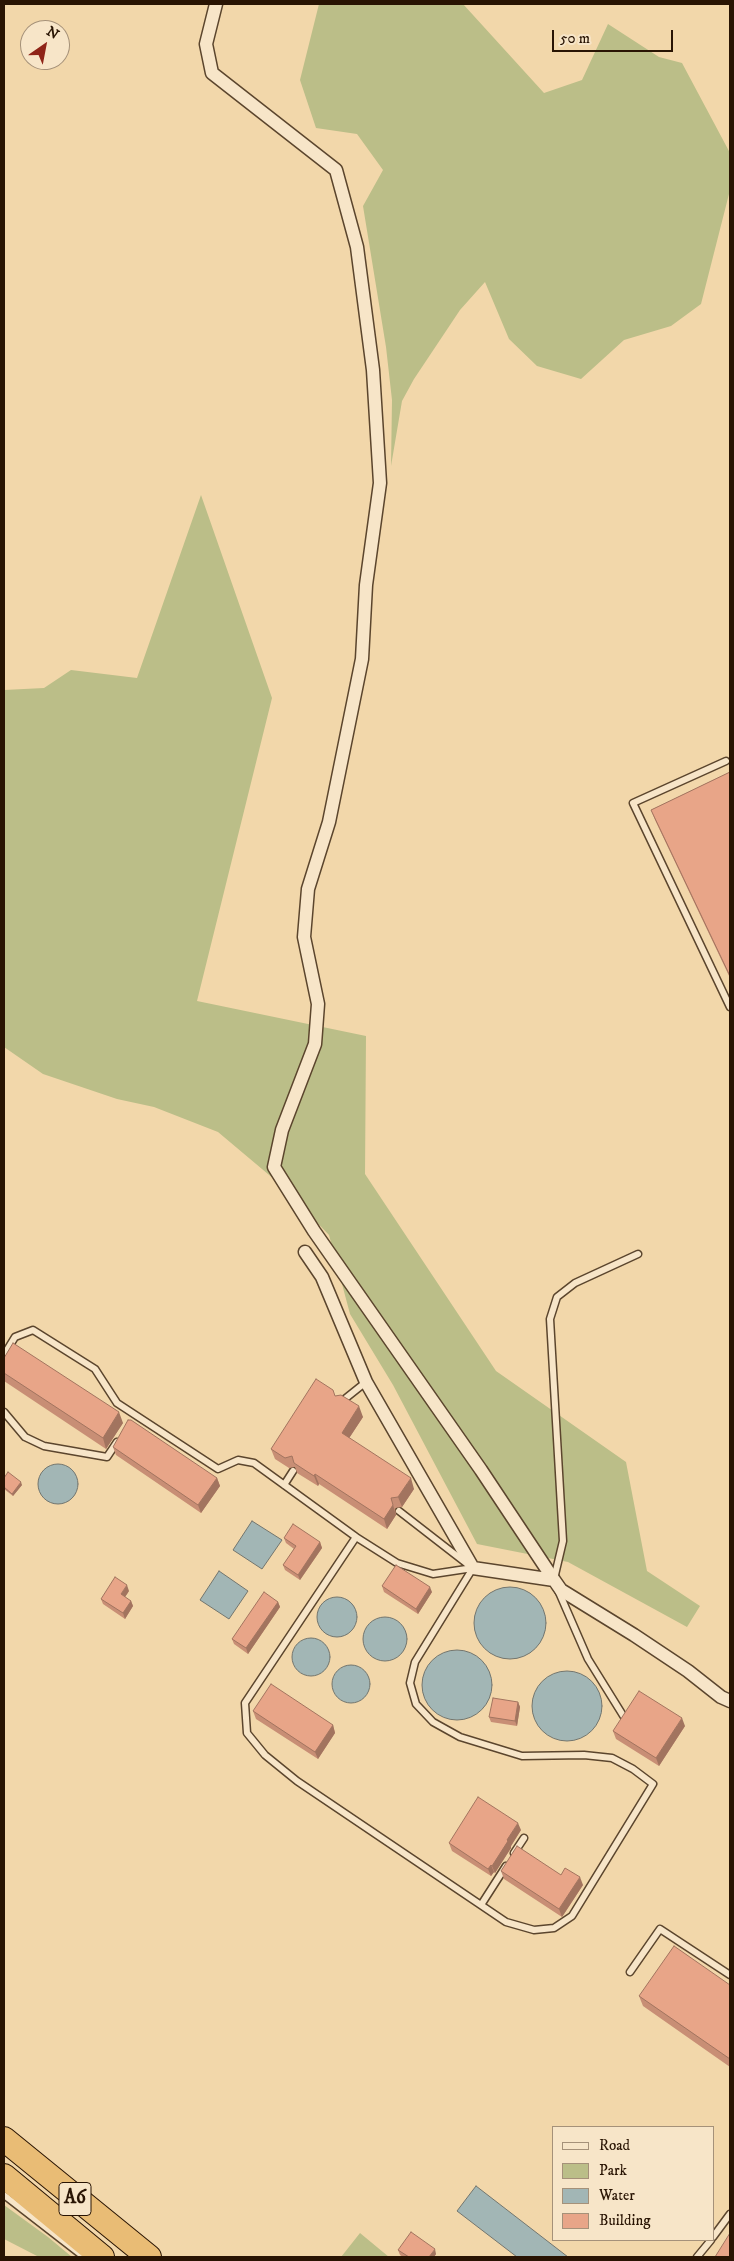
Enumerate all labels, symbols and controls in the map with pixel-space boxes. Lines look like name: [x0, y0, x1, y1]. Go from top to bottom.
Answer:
north arrow: [20, 20, 70, 70]
scale bar: [554, 20, 675, 52]
text: N: [43, 23, 62, 44]
text: 50 m: [560, 29, 590, 48]
legend: [552, 2126, 714, 2241]
text: Road: [599, 2136, 630, 2155]
text: Park: [599, 2161, 627, 2180]
road number: A6: [59, 2182, 91, 2216]
text: Water: [599, 2186, 635, 2205]
text: Building: [599, 2211, 651, 2230]

